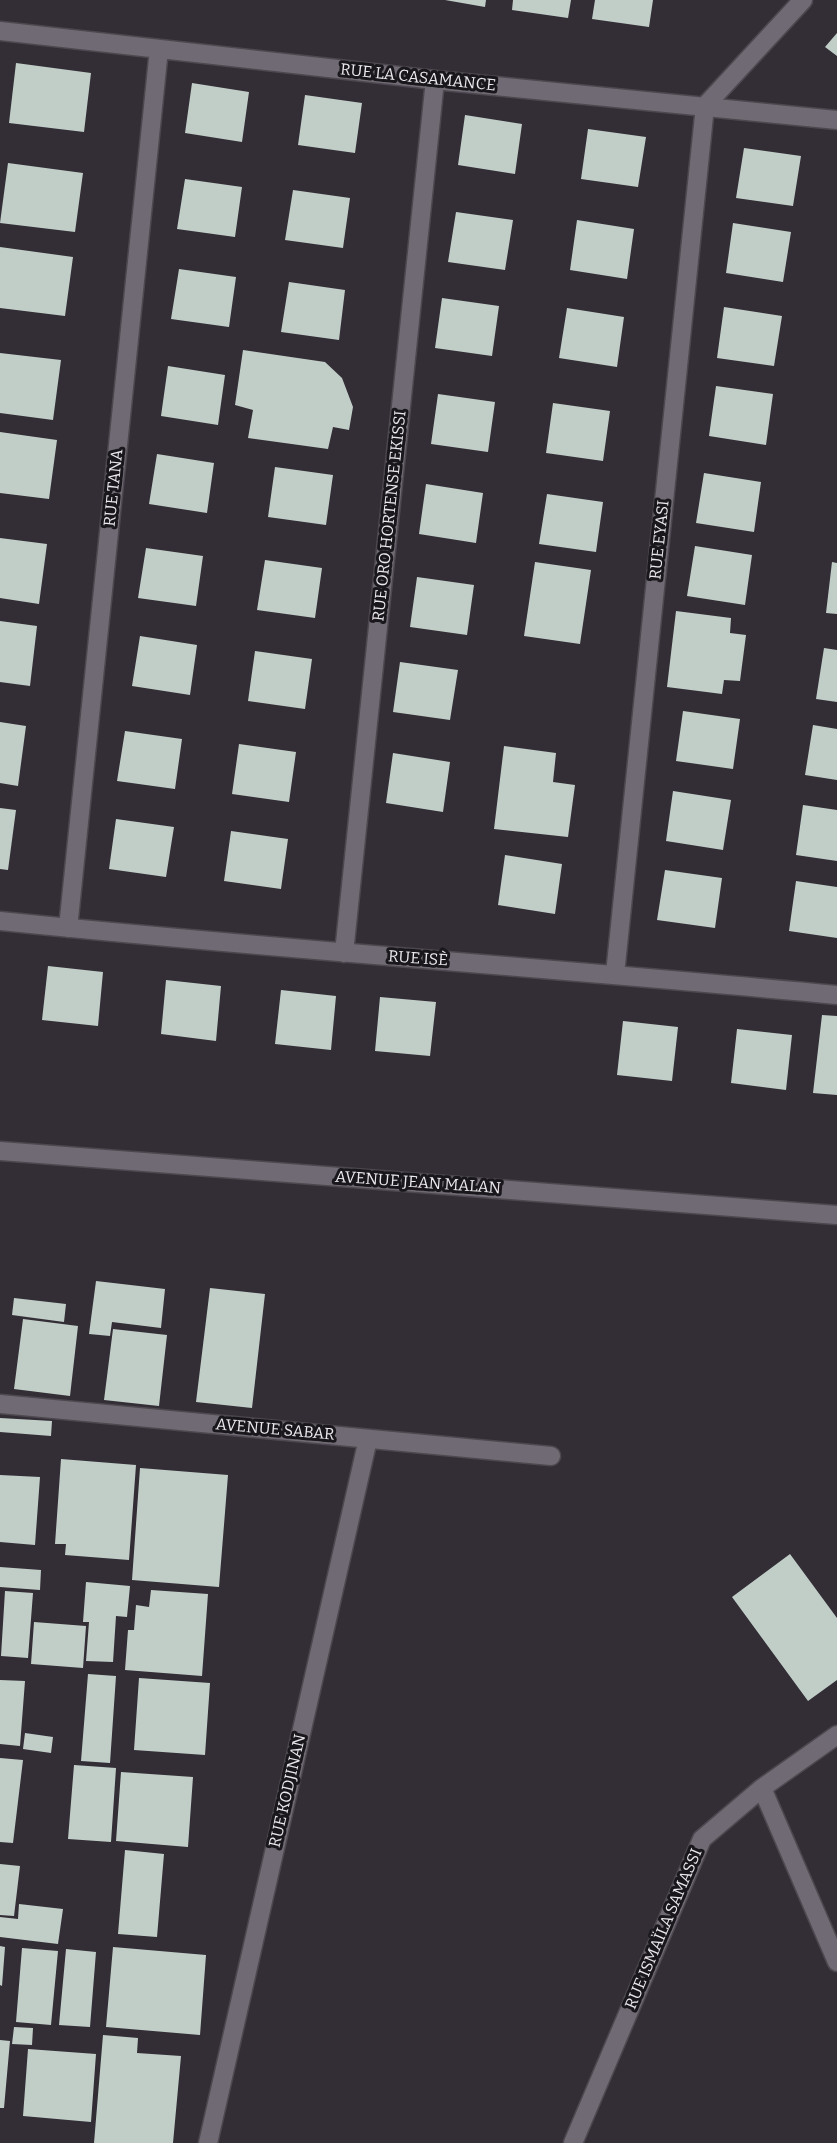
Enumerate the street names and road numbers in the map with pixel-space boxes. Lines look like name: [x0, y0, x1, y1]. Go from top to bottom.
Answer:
street label: RUE LA CASAMANCE: [339, 60, 497, 96]
street label: RUE ORO HORTENSE EKISSI: [369, 410, 411, 622]
street label: RUE TANA: [100, 448, 128, 528]
street label: RUE EYASI: [646, 499, 674, 581]
street label: RUE ISÈ: [387, 947, 449, 971]
street label: AVENUE JEAN MALAN: [334, 1168, 502, 1198]
street label: AVENUE SABAR: [215, 1415, 335, 1445]
street label: RUE KODJINAN: [266, 1733, 310, 1849]
street label: RUE ISMAÏLA SAMASSI: [621, 1846, 707, 2012]

